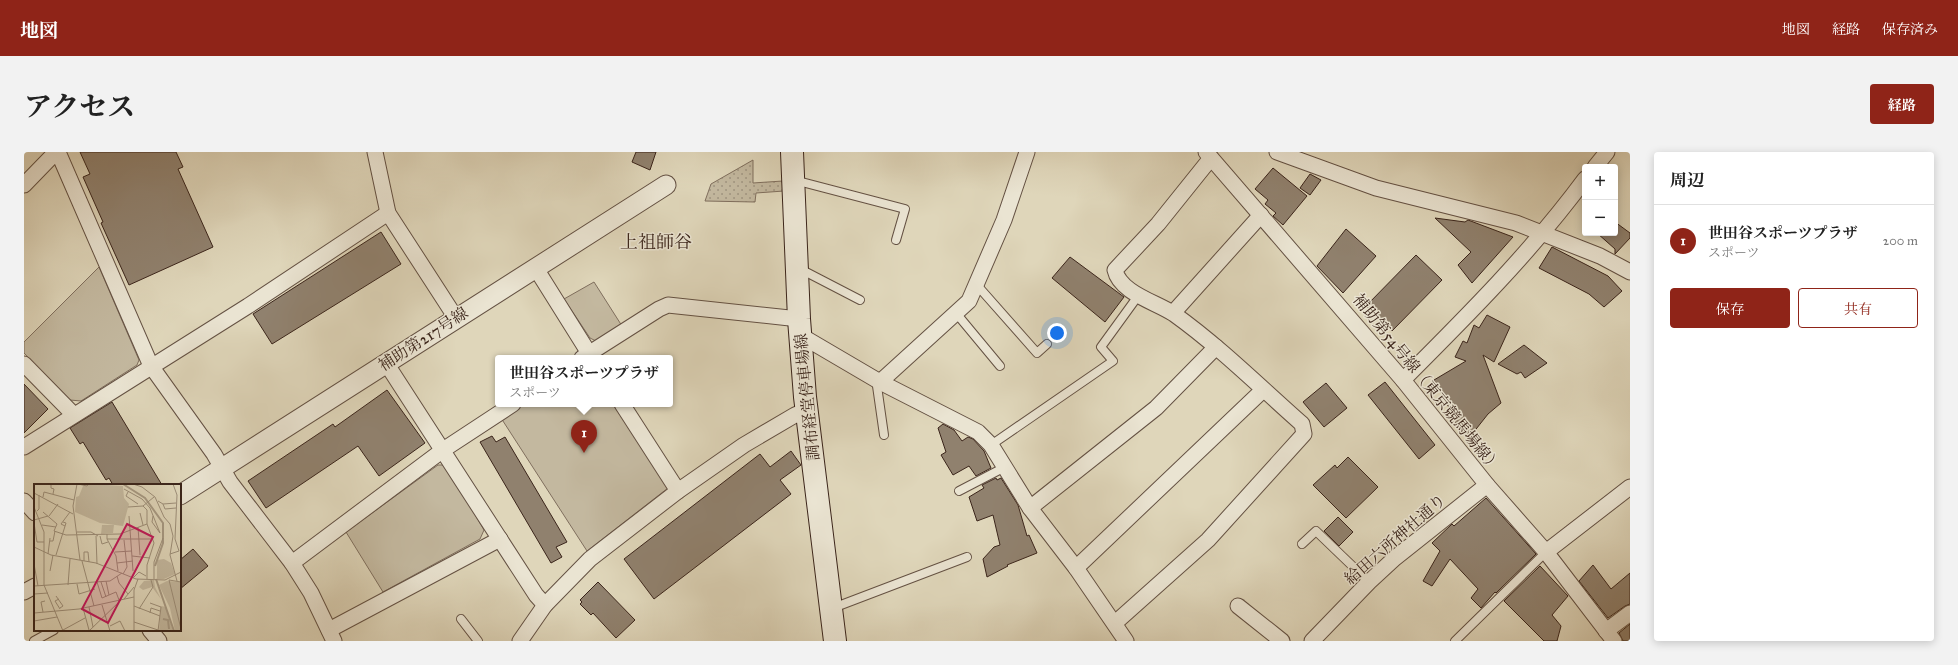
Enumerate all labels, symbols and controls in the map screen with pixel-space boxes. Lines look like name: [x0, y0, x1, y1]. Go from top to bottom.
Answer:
text: 地図: [20, 19, 58, 42]
text: 地図: [1782, 21, 1810, 38]
text: 経路: [1832, 21, 1860, 38]
text: 保存済み: [1882, 21, 1938, 38]
button: 経路: [1870, 84, 1934, 124]
text: アクセス: [24, 89, 135, 124]
map controls: [1582, 164, 1618, 236]
button: +: [1582, 164, 1618, 200]
text: 周辺: [1670, 170, 1704, 191]
button: −: [1582, 200, 1618, 236]
text: 世田谷スポーツプラザ: [1708, 224, 1857, 242]
district label: 上祖師谷: [620, 231, 692, 253]
text: 1: [1680, 233, 1686, 249]
text: 200 m: [1883, 233, 1918, 249]
text: スポーツ: [1708, 245, 1759, 261]
button: 保存: [1670, 288, 1790, 328]
button: 共有: [1798, 288, 1918, 328]
street label: 補助第54号線（東京競馬場線）: [1349, 290, 1505, 476]
street label: 補助第217号線: [375, 303, 471, 375]
your location: [1047, 323, 1067, 343]
street label: 調布経堂停車場線: [791, 332, 823, 462]
popup: [495, 355, 673, 407]
text: 世田谷スポーツプラザ: [509, 364, 659, 382]
text: スポーツ: [509, 385, 561, 401]
pin: 1: [571, 420, 597, 453]
inset map: [34, 484, 181, 631]
street label: 給田六所神社通り: [1340, 490, 1450, 588]

